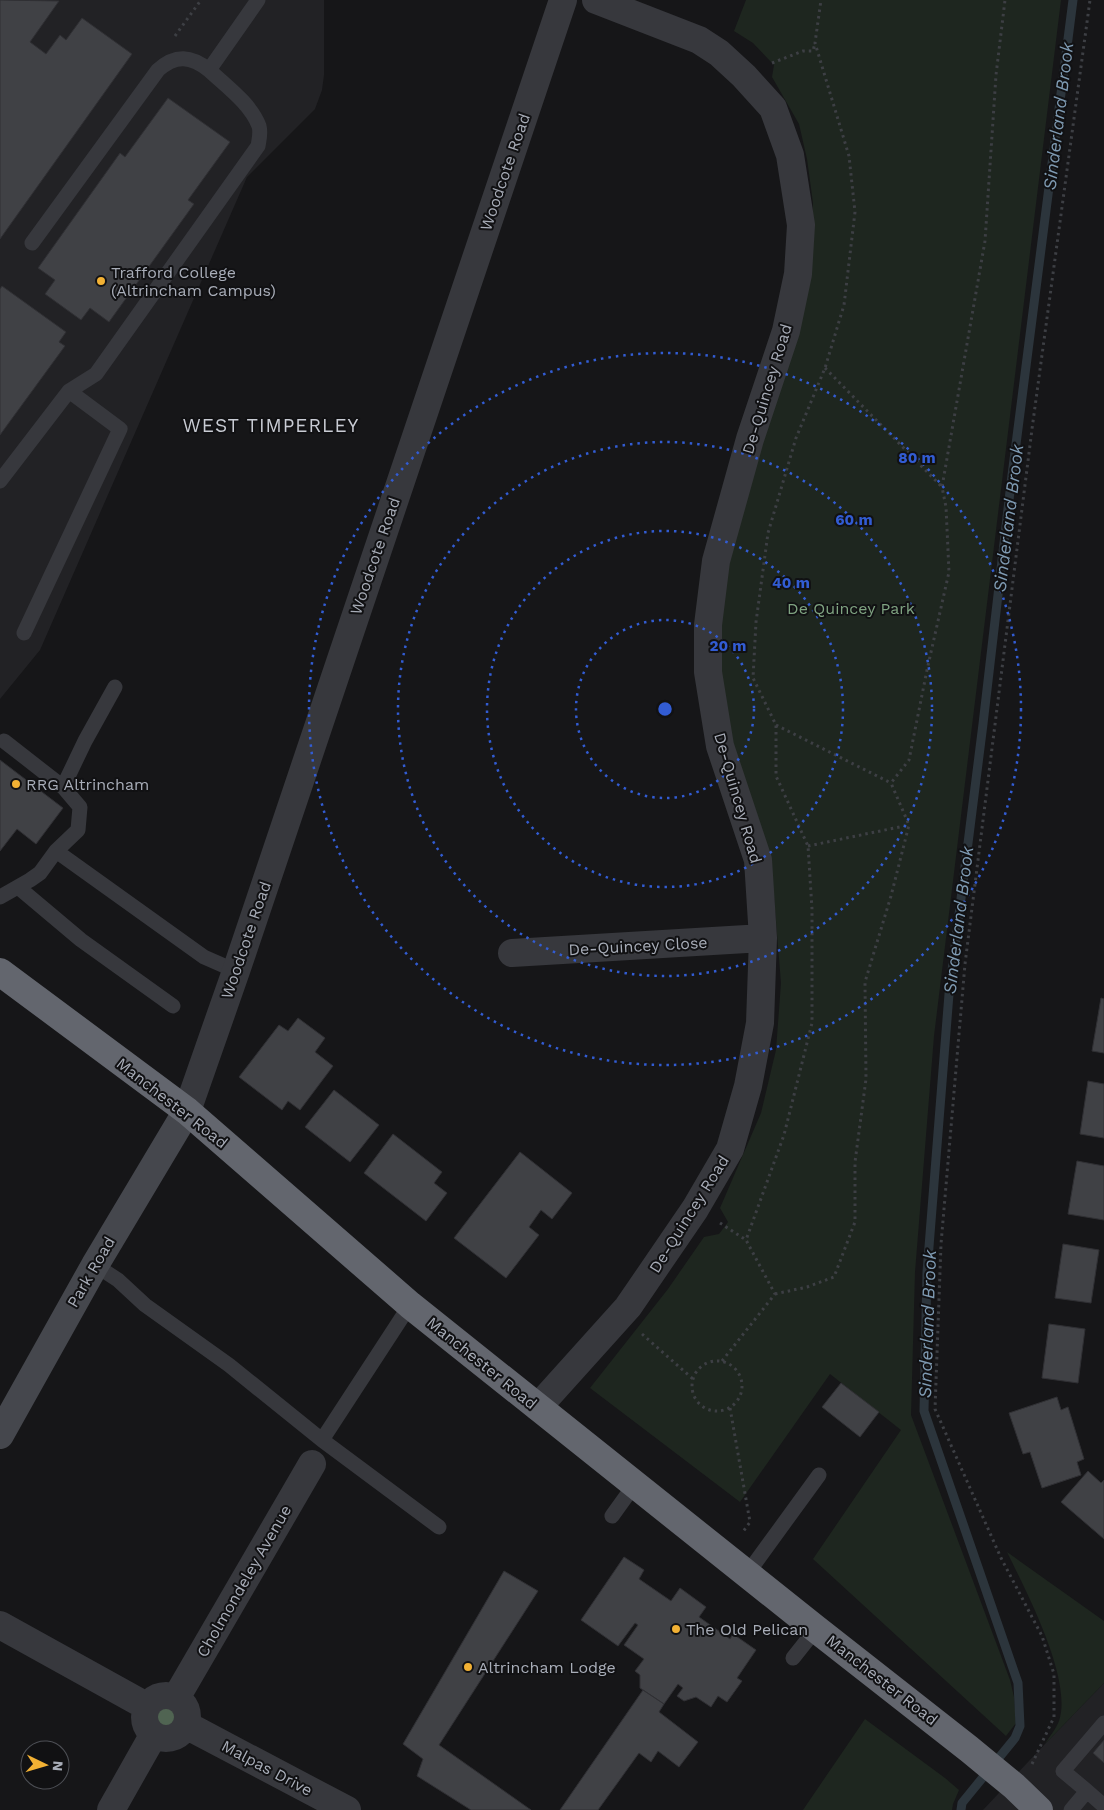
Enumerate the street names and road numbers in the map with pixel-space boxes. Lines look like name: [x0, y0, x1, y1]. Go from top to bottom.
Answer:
street label: Woodcote Road: [476, 111, 534, 233]
street label: De-Quincey Road: [738, 322, 796, 456]
street label: Woodcote Road: [346, 495, 404, 617]
street label: De-Quincey Road: [710, 730, 766, 866]
street label: Woodcote Road: [217, 879, 275, 1001]
street label: De-Quincey Close: [568, 933, 708, 959]
street label: Manchester Road: [113, 1054, 231, 1152]
street label: De-Quincey Road: [645, 1152, 733, 1276]
street label: Park Road: [63, 1233, 119, 1311]
street label: Manchester Road: [423, 1313, 541, 1413]
street label: Cholmondeley Avenue: [193, 1502, 295, 1660]
street label: Manchester Road: [823, 1631, 941, 1729]
street label: Malpas Drive: [218, 1736, 316, 1800]

